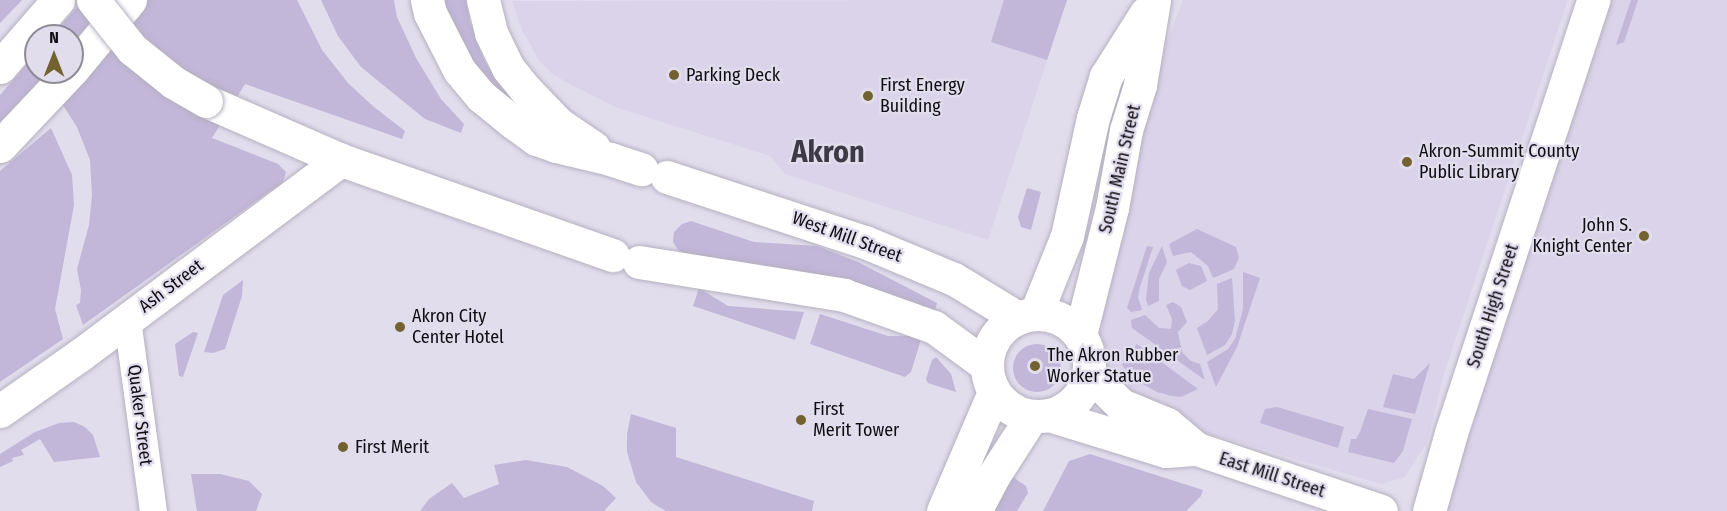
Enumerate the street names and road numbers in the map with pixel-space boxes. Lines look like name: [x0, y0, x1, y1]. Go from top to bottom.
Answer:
street label: South Main Street: [1095, 102, 1145, 236]
street label: West Mill Street: [789, 207, 905, 267]
street label: South High Street: [1463, 241, 1523, 371]
street label: Ash Street: [134, 255, 208, 317]
street label: Quaker Street: [123, 363, 157, 467]
street label: East Mill Street: [1216, 448, 1328, 502]

